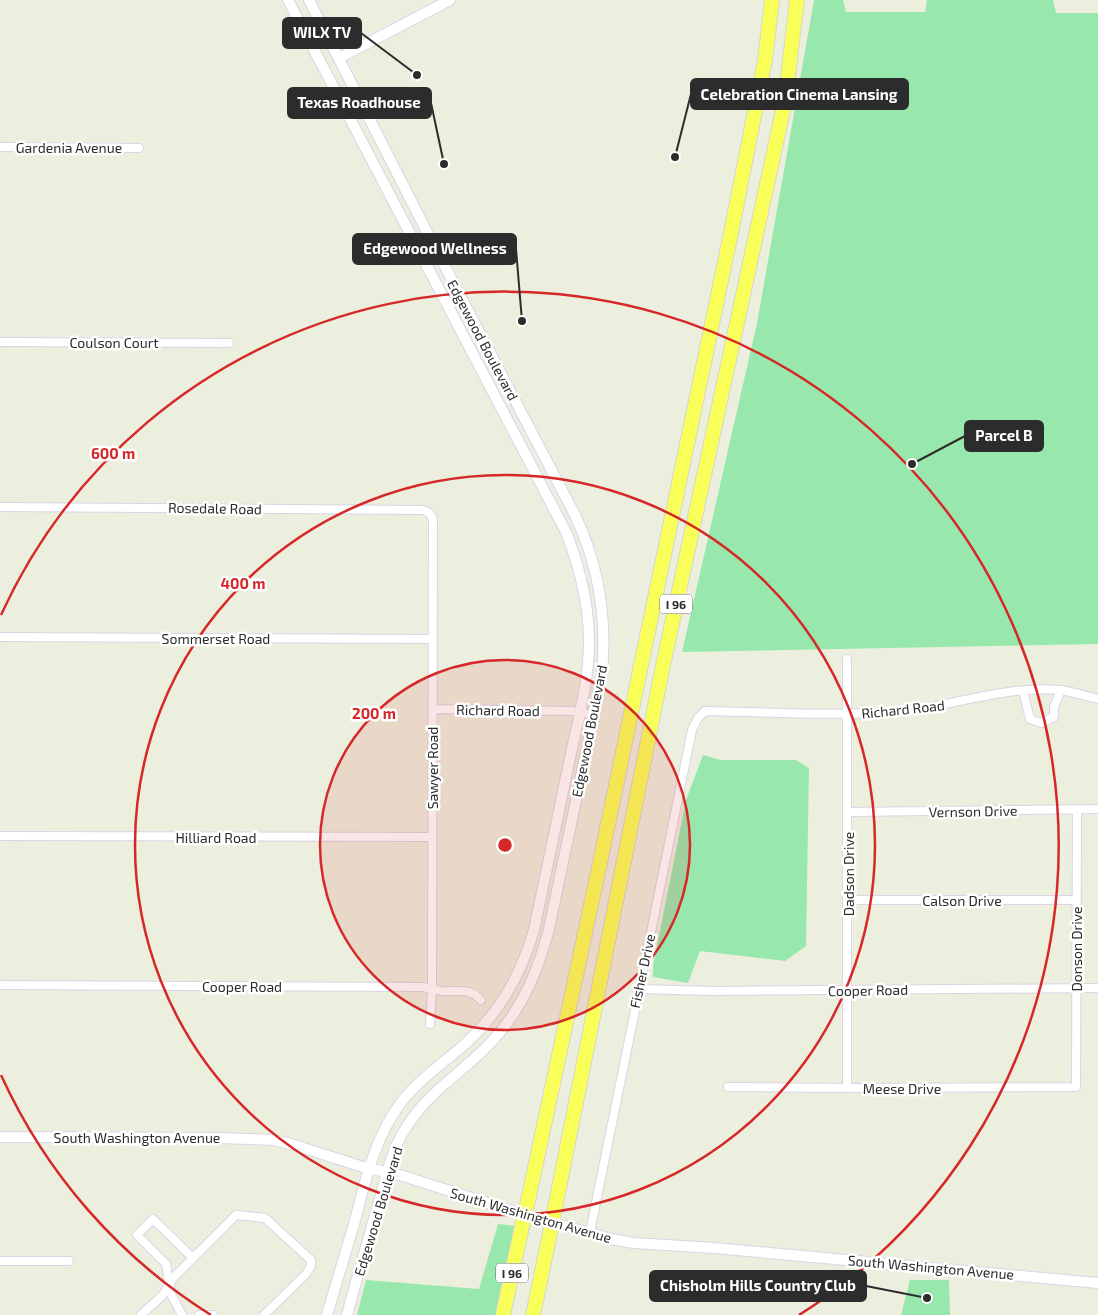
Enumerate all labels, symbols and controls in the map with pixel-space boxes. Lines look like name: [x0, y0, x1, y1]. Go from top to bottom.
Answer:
callout: WILX TV: [283, 18, 361, 48]
text: WILX TV: [293, 23, 352, 41]
callout: Celebration Cinema Lansing: [691, 79, 908, 109]
text: Celebration Cinema Lansing: [701, 85, 898, 103]
callout: Texas Roadhouse: [288, 88, 431, 118]
text: Texas Roadhouse: [297, 93, 421, 111]
street label: Gardenia Avenue: [16, 139, 122, 156]
callout: Edgewood Wellness: [353, 234, 516, 264]
text: Edgewood Wellness: [363, 239, 507, 257]
street label: Edgewood Boulevard: [444, 277, 522, 403]
street label: Coulson Court: [69, 334, 159, 351]
callout: Parcel B: [965, 421, 1043, 451]
text: Parcel B: [975, 426, 1033, 444]
text: 600 m: [91, 444, 135, 462]
street label: Rosedale Road: [168, 499, 262, 517]
text: 400 m: [221, 574, 265, 592]
road number: I 96: [660, 594, 692, 614]
street label: Sommerset Road: [162, 630, 270, 647]
street label: Edgewood Boulevard: [568, 663, 610, 799]
street label: Richard Road: [861, 696, 945, 722]
street label: Richard Road: [456, 701, 540, 719]
text: 200 m: [352, 704, 396, 722]
street label: Sawyer Road: [424, 727, 441, 809]
street label: Vernson Drive: [928, 802, 1018, 820]
street label: Hilliard Road: [175, 829, 257, 846]
street label: Dadson Drive: [840, 832, 857, 916]
centre of rings: [496, 836, 514, 854]
street label: Calson Drive: [922, 892, 1002, 909]
street label: Donson Drive: [1068, 907, 1085, 991]
street label: Fisher Drive: [626, 932, 658, 1010]
street label: Cooper Road: [202, 978, 282, 995]
street label: Cooper Road: [828, 981, 908, 999]
street label: Meese Drive: [863, 1080, 941, 1097]
street label: South Washington Avenue: [54, 1129, 220, 1146]
street label: Edgewood Boulevard: [350, 1144, 406, 1278]
street label: South Washington Avenue: [448, 1184, 614, 1246]
street label: South Washington Avenue: [847, 1251, 1015, 1283]
road number: I 96: [496, 1264, 528, 1282]
callout: Chisholm Hills Country Club: [650, 1271, 866, 1301]
text: Chisholm Hills Country Club: [660, 1276, 856, 1295]

